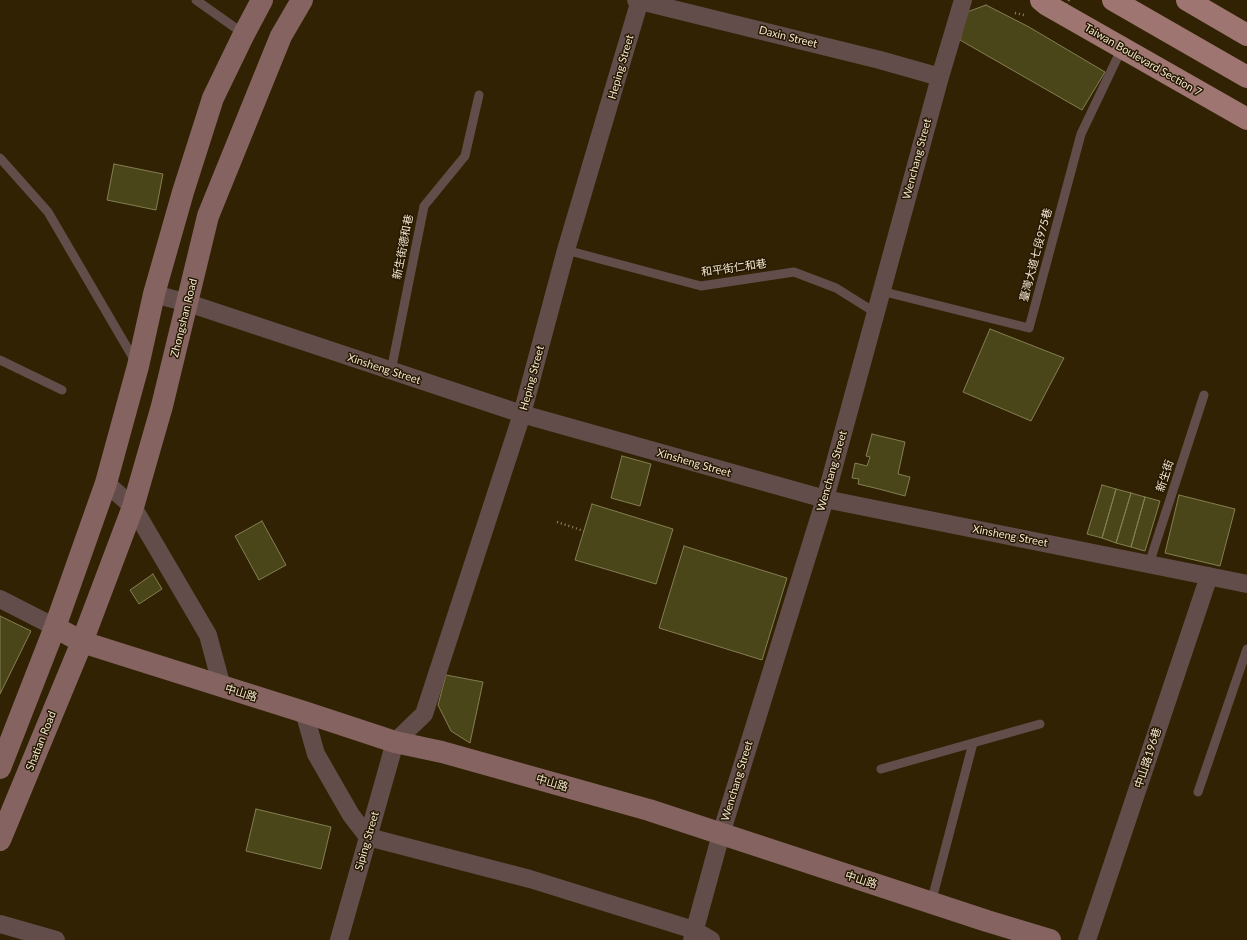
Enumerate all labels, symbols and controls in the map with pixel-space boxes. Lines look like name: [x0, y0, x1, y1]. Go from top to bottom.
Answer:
street label: Taiwan Boulevard Section 7: [1082, 21, 1204, 99]
street label: Daxin Street: [757, 23, 819, 51]
street label: Heping Street: [605, 33, 637, 101]
street label: Wenchang Street: [900, 117, 934, 201]
street label: 臺灣大道七段975巷: [1017, 207, 1055, 303]
street label: 新生街德和巷: [390, 213, 416, 281]
street label: 和平街仁和巷: [700, 257, 768, 279]
street label: Zhongshan Road: [168, 277, 200, 359]
street label: Heping Street: [517, 344, 547, 412]
street label: Xinsheng Street: [346, 351, 422, 387]
street label: Wenchang Street: [814, 429, 850, 513]
street label: Xinsheng Street: [656, 446, 732, 480]
street label: 新生街: [1154, 458, 1176, 494]
street label: Xinsheng Street: [971, 522, 1049, 550]
street label: 中山路: [223, 682, 259, 704]
street label: Shatian Road: [23, 709, 59, 773]
street label: 中山路196巷: [1132, 726, 1164, 790]
street label: Wenchang Street: [719, 739, 755, 823]
street label: 中山路: [534, 772, 570, 794]
street label: Siping Street: [352, 810, 382, 872]
street label: 中山路: [843, 869, 879, 891]

